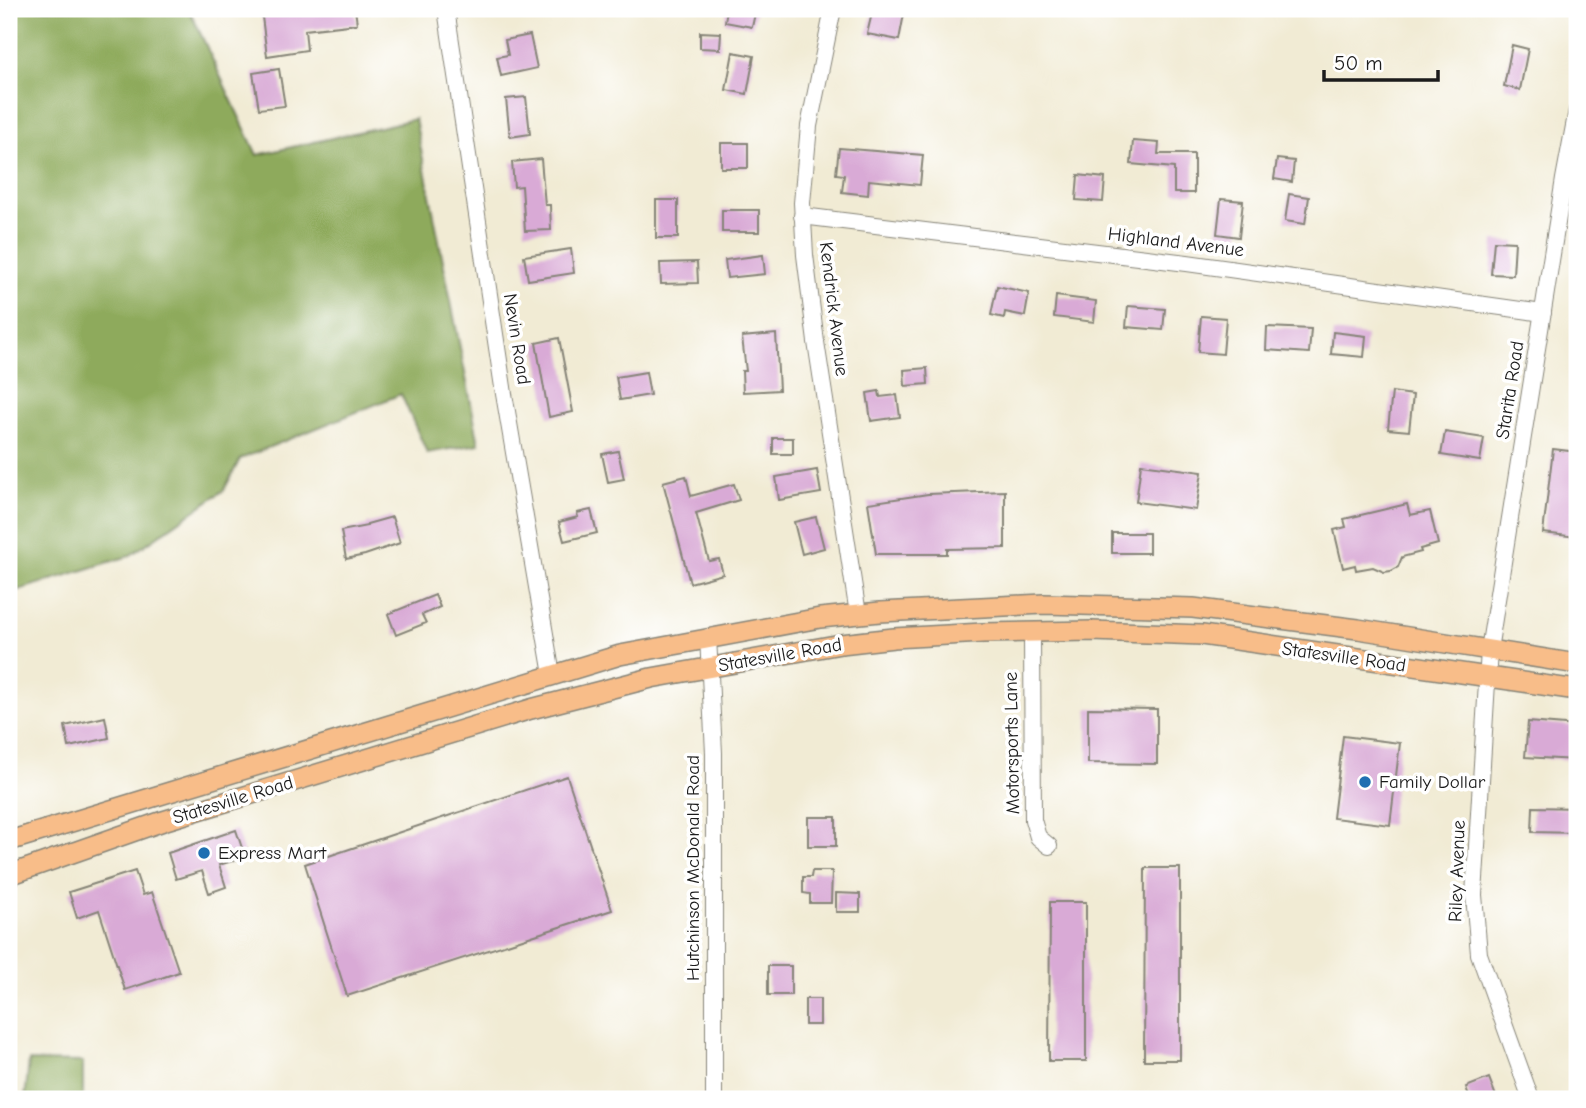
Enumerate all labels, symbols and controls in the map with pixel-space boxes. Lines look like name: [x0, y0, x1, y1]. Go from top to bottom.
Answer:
scale bar: [1324, 38, 1437, 82]
text: 50 m: [1334, 51, 1383, 75]
street label: Highland Avenue: [1107, 223, 1245, 261]
street label: Kendrick Avenue: [815, 241, 853, 377]
street label: Nevin Road: [499, 292, 535, 386]
street label: Starita Road: [1491, 339, 1529, 441]
street label: Statesville Road: [717, 633, 843, 677]
street label: Statesville Road: [1281, 637, 1407, 677]
street label: Motorsports Lane: [1000, 672, 1024, 814]
street label: Hutchinson McDonald Road: [682, 755, 704, 981]
street label: Statesville Road: [170, 771, 296, 829]
place label: Family Dollar: [1379, 771, 1486, 793]
marker: Family Dollar: [1357, 774, 1373, 790]
street label: Riley Avenue: [1444, 820, 1470, 922]
place label: Express Mart: [218, 842, 327, 864]
marker: Express Mart: [196, 845, 212, 861]

